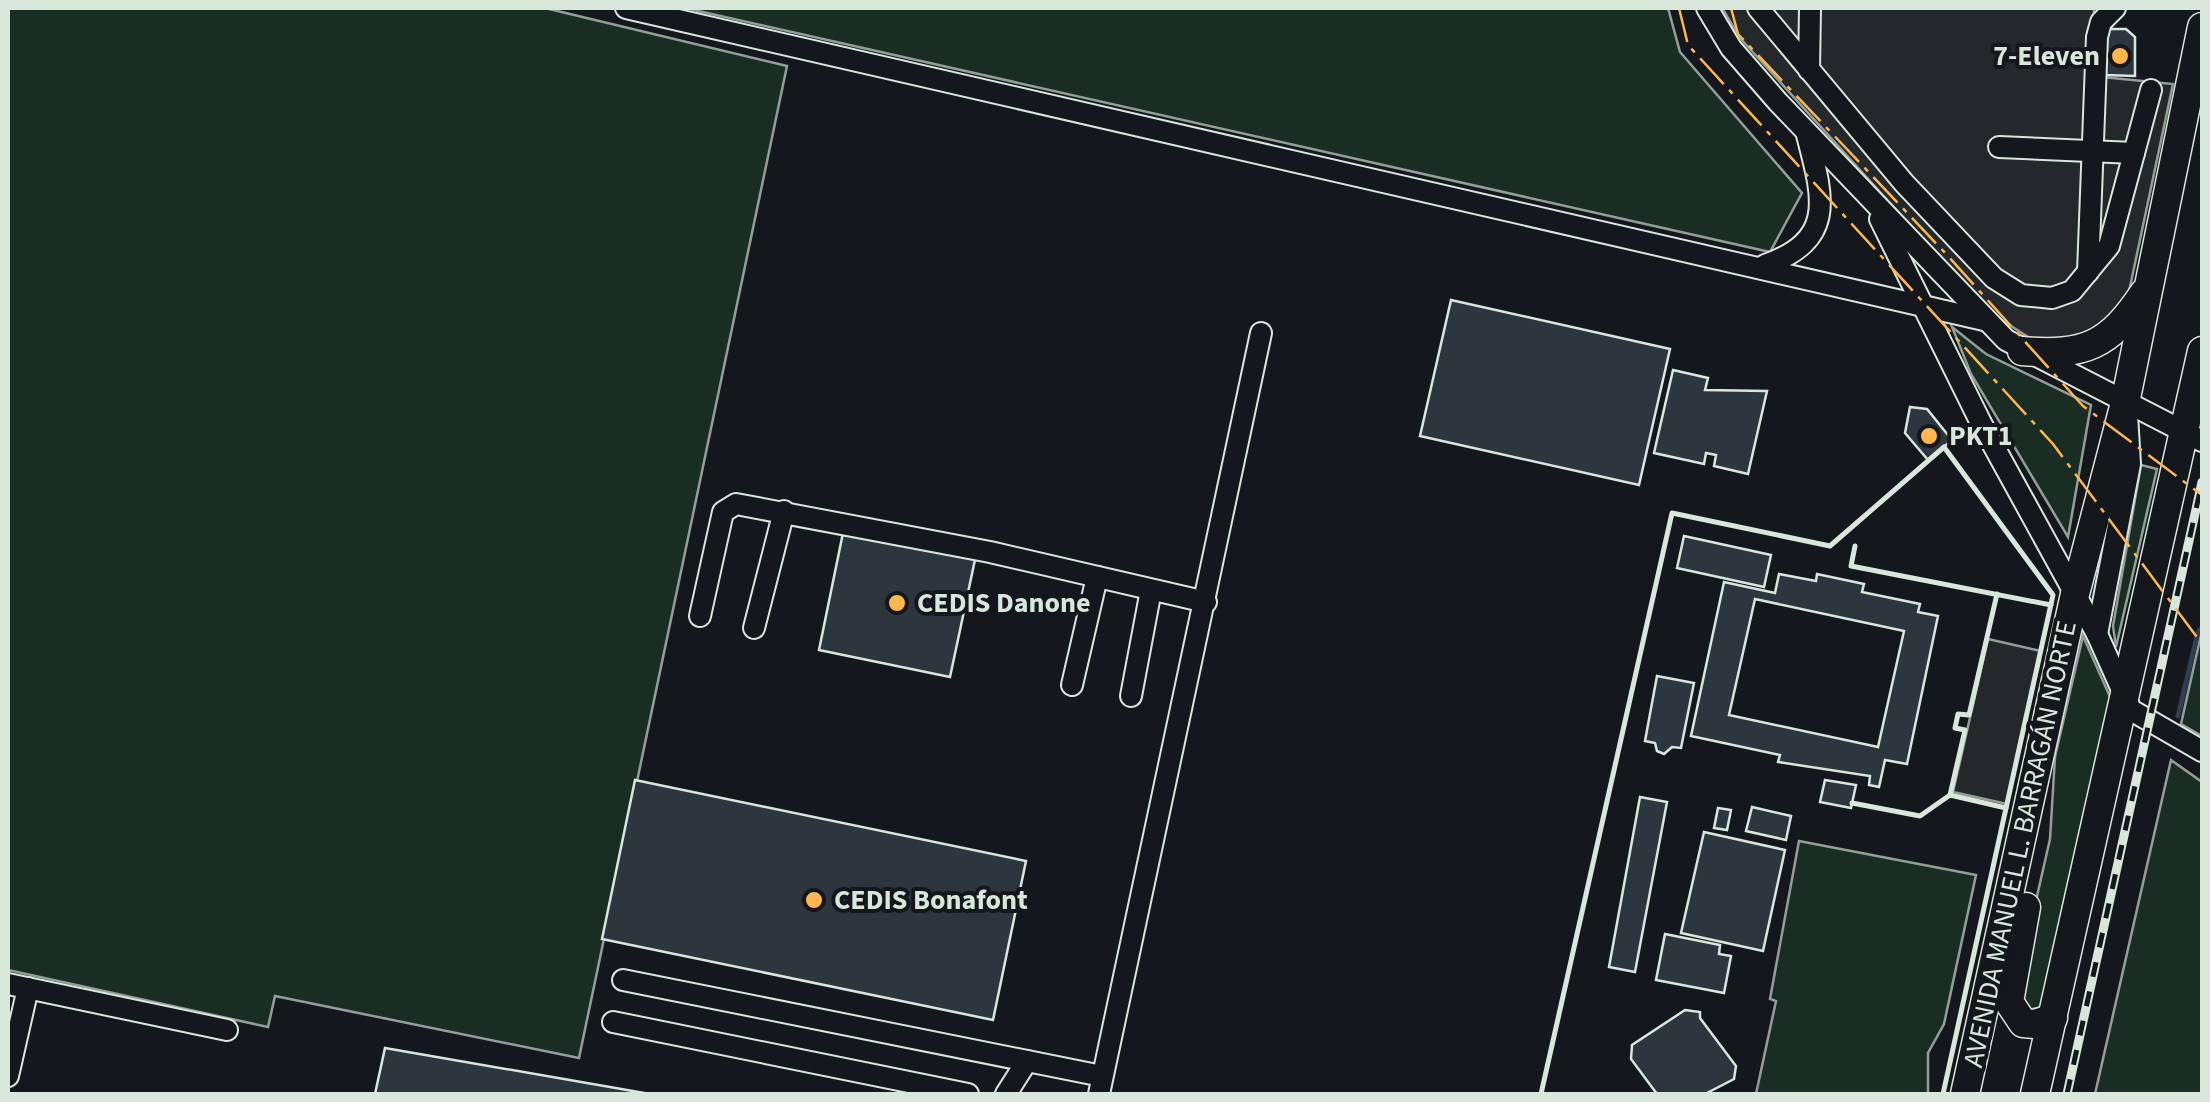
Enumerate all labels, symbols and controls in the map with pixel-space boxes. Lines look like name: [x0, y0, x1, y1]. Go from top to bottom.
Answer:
place label: 7-Eleven: [1993, 36, 2100, 76]
marker: 7-Eleven: [2109, 45, 2131, 67]
place label: PKT1: [1949, 416, 2013, 456]
marker: PKT1: [1918, 425, 1940, 447]
place label: CEDIS Danone: [917, 583, 1091, 623]
marker: CEDIS Danone: [886, 592, 908, 614]
street label: AVENIDA MANUEL L. BARRAGÁN NORTE: [1953, 617, 2087, 1071]
place label: CEDIS Bonafont: [834, 880, 1028, 920]
marker: CEDIS Bonafont: [803, 889, 825, 911]

